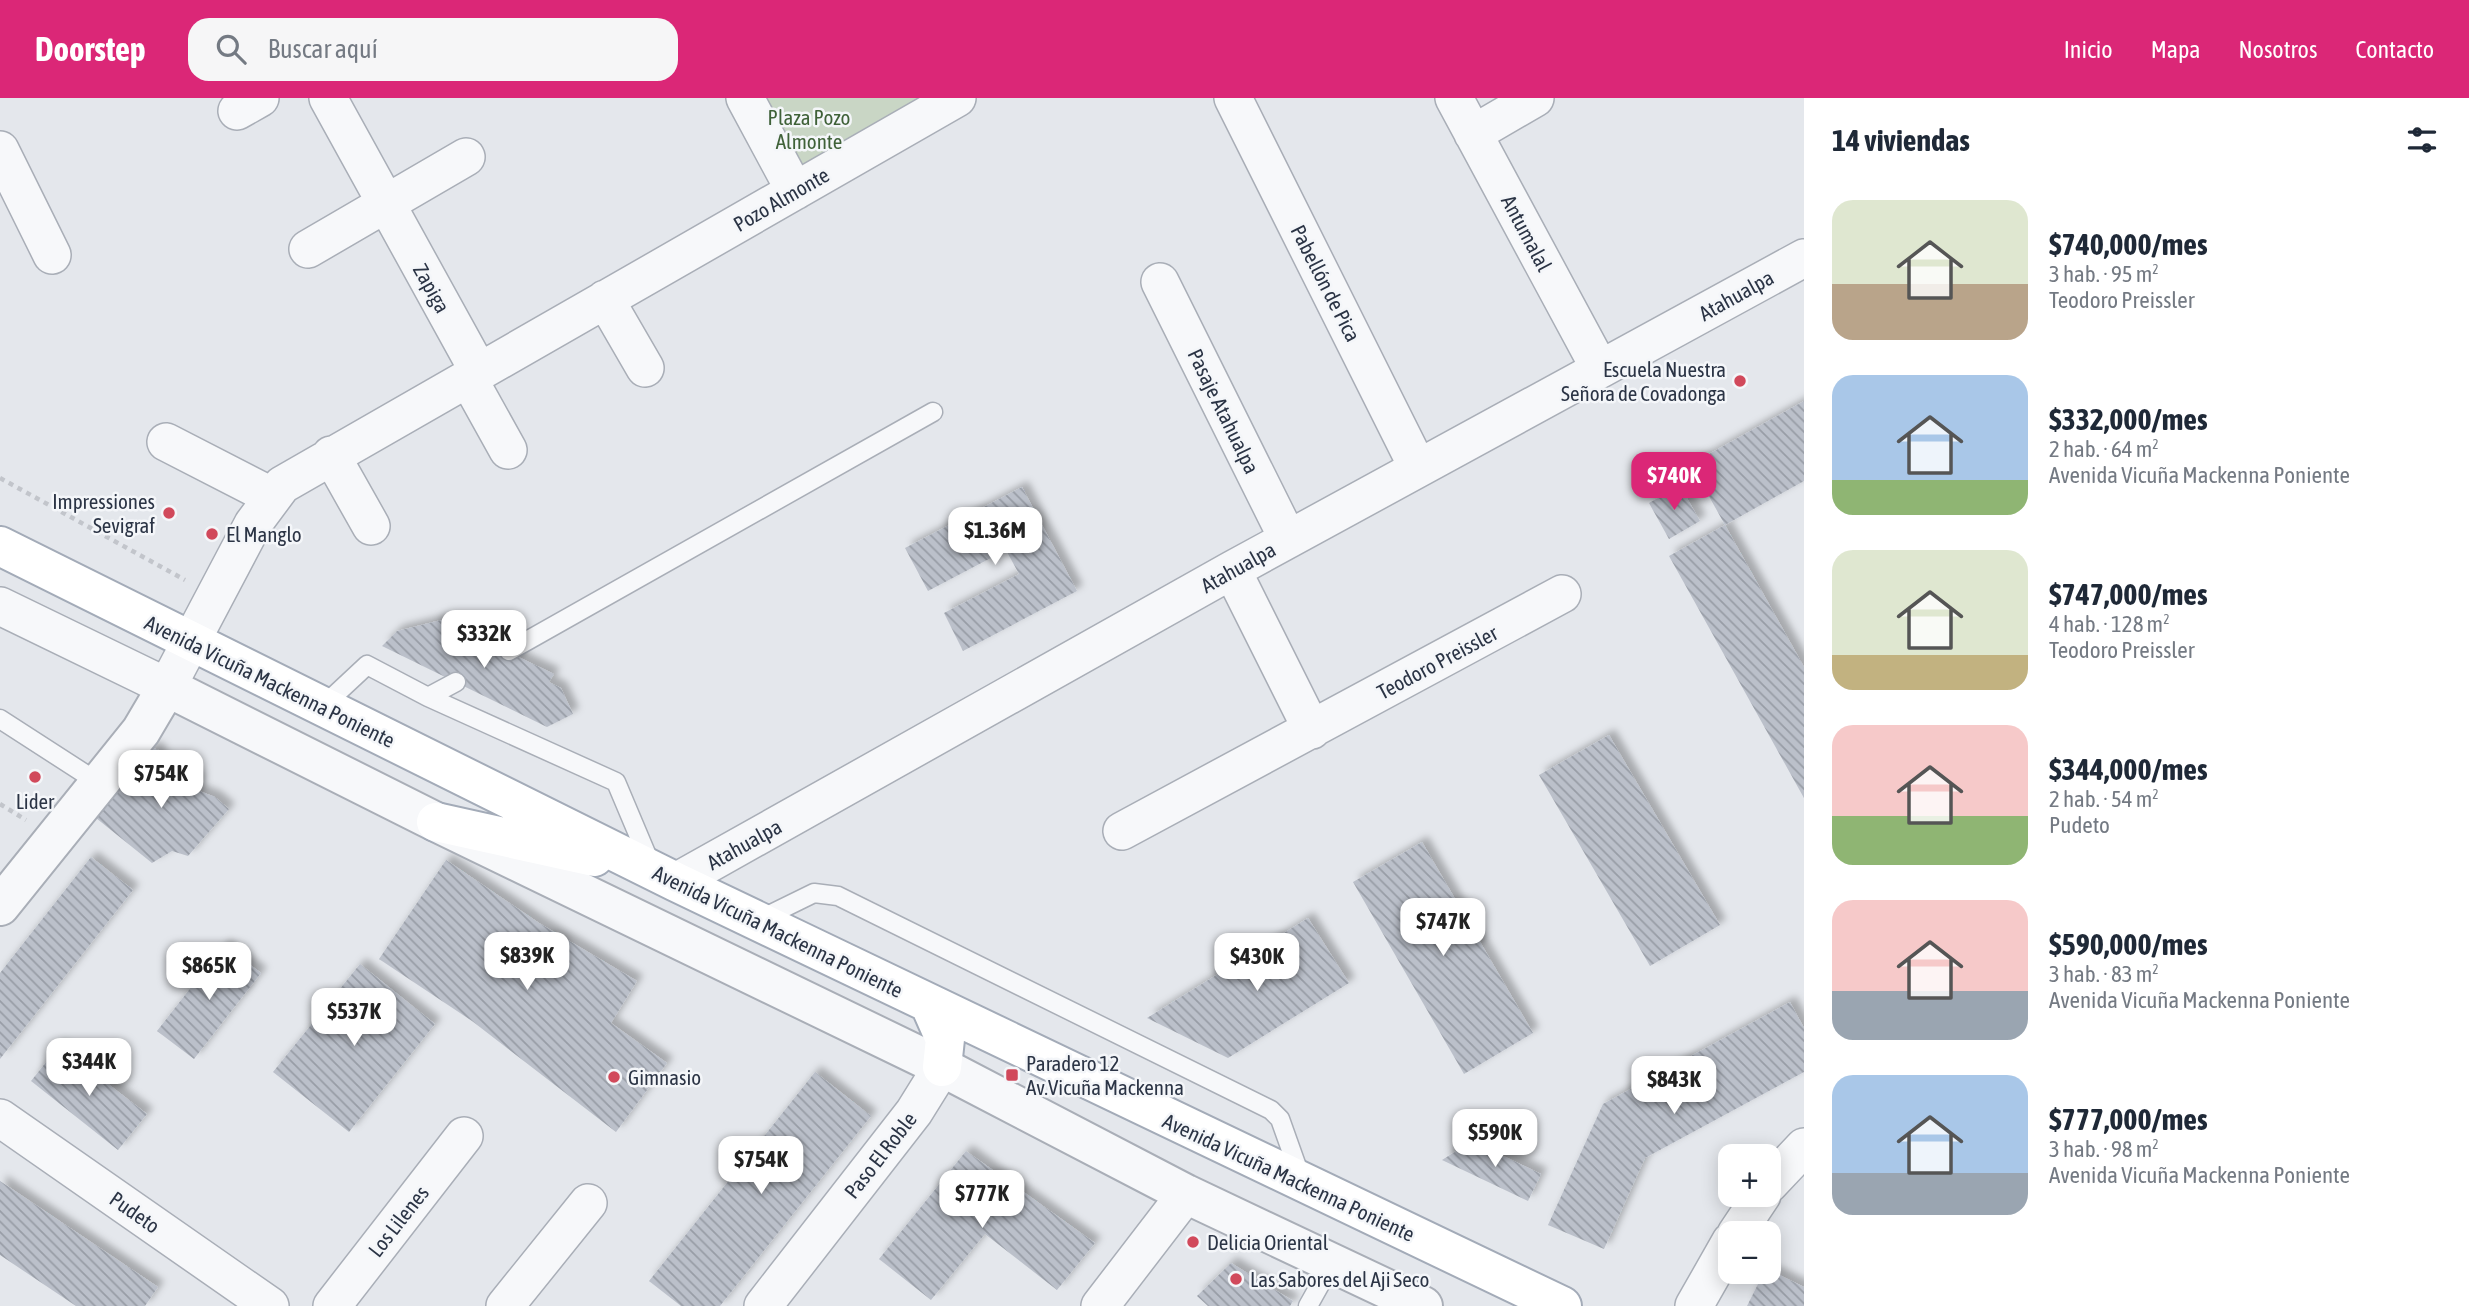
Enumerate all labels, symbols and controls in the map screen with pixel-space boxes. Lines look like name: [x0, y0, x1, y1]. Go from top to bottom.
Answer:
search box: [188, 18, 678, 81]
text: Doorstep: [35, 30, 146, 68]
icon: search: [212, 30, 250, 68]
text: Buscar aquí: [268, 34, 378, 64]
text: Inicio: [2064, 36, 2113, 63]
text: Mapa: [2151, 36, 2200, 63]
text: Nosotros: [2238, 36, 2317, 63]
text: Contacto: [2355, 36, 2434, 63]
park label: Plaza Pozo Almonte: [768, 105, 850, 153]
icon: filters: [2403, 121, 2441, 159]
text: 14 viviendas: [1832, 123, 1970, 157]
street label: Pozo Almonte: [729, 162, 833, 236]
street label: Antumalal: [1497, 191, 1557, 275]
street label: Pabellón de Pica: [1286, 221, 1366, 345]
text: $740,000/mes: [2049, 227, 2208, 261]
icon: home: [1888, 228, 1972, 312]
street label: Zapiga: [409, 259, 455, 317]
text: 3 hab. · 95 m²: [2049, 261, 2159, 287]
street label: Atahualpa: [1695, 265, 1777, 325]
text: Teodoro Preissler: [2049, 287, 2194, 313]
street label: Pasaje Atahualpa: [1184, 345, 1264, 477]
place label: Escuela Nuestra Señora de Covadonga: [1561, 357, 1726, 405]
marker: Escuela Nuestra Señora de Covadonga: [1732, 373, 1748, 389]
text: $332,000/mes: [2049, 402, 2208, 436]
icon: home: [1888, 403, 1972, 487]
text: 2 hab. · 64 m²: [2049, 436, 2159, 462]
pin: $740K: [1625, 452, 1723, 512]
text: $740K: [1647, 462, 1701, 488]
text: Avenida Vicuña Mackenna Poniente: [2049, 462, 2350, 488]
place label: Impressiones Sevigraf: [52, 489, 155, 537]
marker: Impressiones Sevigraf: [161, 505, 177, 521]
pin: $1.36M: [938, 508, 1052, 567]
text: $1.36M: [964, 517, 1026, 543]
place label: El Manglo: [226, 522, 302, 546]
marker: El Manglo: [204, 526, 220, 542]
street label: Atahualpa: [1197, 537, 1279, 597]
text: $747,000/mes: [2049, 577, 2208, 611]
icon: home: [1888, 578, 1972, 662]
street label: Avenida Vicuña Mackenna Poniente: [141, 610, 399, 752]
pin: $332K: [435, 610, 533, 670]
text: 4 hab. · 128 m²: [2049, 611, 2170, 637]
text: $332K: [457, 620, 511, 646]
street label: Teodoro Preissler: [1373, 620, 1502, 704]
text: Teodoro Preissler: [2049, 637, 2194, 663]
pin: $754K: [112, 750, 210, 810]
text: $344,000/mes: [2049, 752, 2208, 786]
icon: home: [1888, 753, 1972, 837]
text: $754K: [134, 760, 188, 786]
marker: Lider: [27, 769, 43, 785]
text: 2 hab. · 54 m²: [2049, 786, 2159, 812]
place label: Lider: [16, 789, 55, 813]
text: Pudeto: [2049, 812, 2110, 838]
street label: Atahualpa: [703, 814, 785, 874]
street label: Avenida Vicuña Mackenna Poniente: [649, 860, 907, 1002]
pin: $747K: [1394, 898, 1492, 958]
text: $747K: [1416, 908, 1470, 934]
text: $590,000/mes: [2049, 927, 2208, 961]
icon: home: [1888, 928, 1972, 1012]
pin: $839K: [478, 932, 576, 992]
pin: $430K: [1208, 934, 1306, 993]
pin: $865K: [160, 942, 258, 1002]
text: $839K: [500, 942, 554, 968]
text: $430K: [1230, 943, 1284, 969]
text: $865K: [182, 952, 236, 978]
text: 3 hab. · 83 m²: [2049, 961, 2159, 987]
text: Avenida Vicuña Mackenna Poniente: [2049, 987, 2350, 1013]
pin: $537K: [305, 988, 403, 1048]
text: $537K: [327, 998, 381, 1024]
pin: $344K: [40, 1038, 138, 1098]
text: $344K: [62, 1048, 116, 1074]
place label: Paradero 12 Av.Vicuña Mackenna: [1026, 1051, 1184, 1099]
pin: $843K: [1625, 1056, 1723, 1116]
place label: Gimnasio: [628, 1065, 701, 1089]
text: $843K: [1647, 1066, 1701, 1092]
marker: Paradero 12 Av.Vicuña Mackenna: [1004, 1067, 1020, 1083]
marker: Gimnasio: [606, 1069, 622, 1085]
text: $777,000/mes: [2049, 1102, 2208, 1136]
icon: home: [1888, 1103, 1972, 1187]
street label: Paso El Roble: [839, 1107, 921, 1203]
street label: Avenida Vicuña Mackenna Poniente: [1159, 1108, 1419, 1246]
pin: $590K: [1446, 1110, 1544, 1169]
text: $590K: [1468, 1119, 1522, 1145]
pin: $754K: [712, 1136, 810, 1196]
text: 3 hab. · 98 m²: [2049, 1136, 2159, 1162]
map controls: [1718, 1144, 1781, 1284]
button: +: [1718, 1144, 1781, 1207]
text: $754K: [734, 1146, 788, 1172]
text: Avenida Vicuña Mackenna Poniente: [2049, 1162, 2350, 1188]
pin: $777K: [933, 1170, 1031, 1230]
text: $777K: [955, 1180, 1009, 1206]
street label: Los Lilenes: [363, 1181, 433, 1261]
street label: Pudeto: [105, 1186, 165, 1238]
button: −: [1718, 1221, 1781, 1284]
place label: Delicia Oriental: [1207, 1230, 1329, 1254]
marker: Delicia Oriental: [1185, 1234, 1201, 1250]
place label: Las Sabores del Aji Seco: [1250, 1267, 1429, 1291]
marker: Las Sabores del Aji Seco: [1228, 1271, 1244, 1287]

